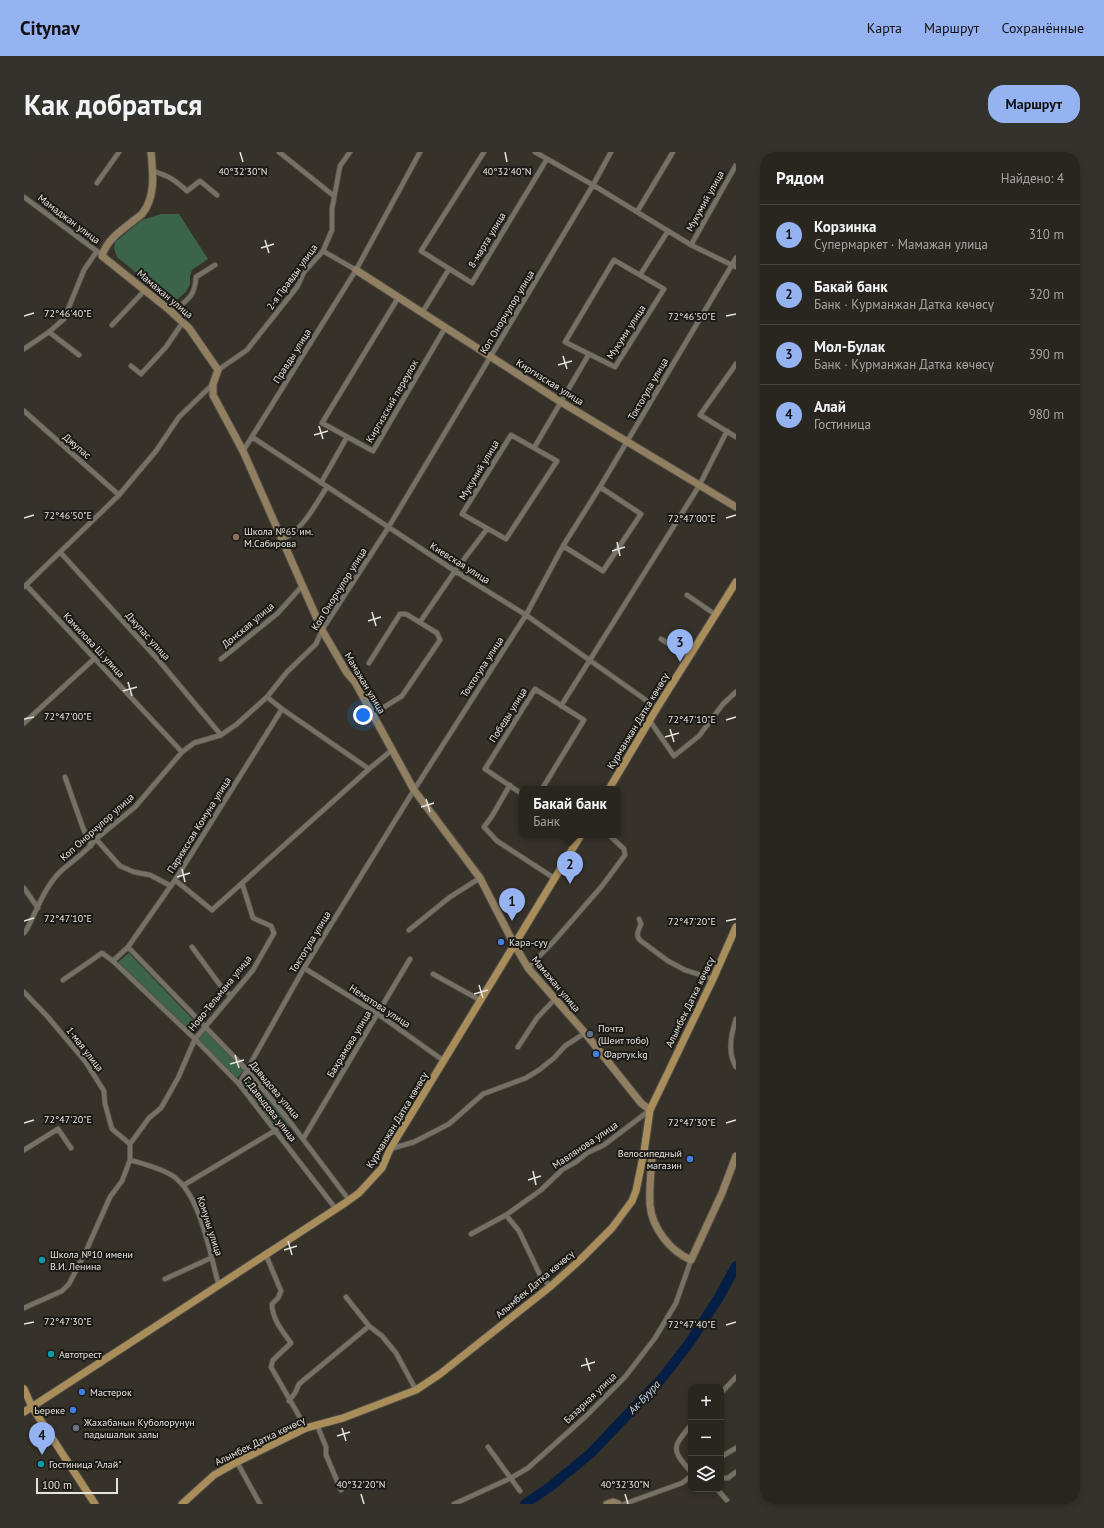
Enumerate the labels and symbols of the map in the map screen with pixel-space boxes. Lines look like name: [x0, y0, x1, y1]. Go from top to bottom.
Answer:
text: 40°32'30"N: [218, 165, 268, 178]
text: 40°32'40"N: [482, 165, 532, 178]
street label: Мукумий улица: [683, 168, 727, 234]
street label: Мамаджан улица: [35, 191, 103, 247]
street label: 8-марта улица: [465, 210, 509, 270]
street label: 2-я Правды улица: [264, 241, 320, 313]
street label: Мамажан улица: [134, 267, 196, 321]
street label: Коп Онорчулор улица: [477, 268, 537, 356]
street label: Мукуми улица: [604, 302, 648, 362]
text: 72°46'40"E: [44, 307, 92, 320]
text: 72°46'50"E: [668, 310, 716, 323]
street label: Правды улица: [270, 326, 314, 386]
street label: Токтогула улица: [625, 355, 671, 423]
street label: Киргизская улица: [514, 356, 586, 408]
street label: Киргизский переулок: [363, 357, 421, 445]
street label: Джупас: [60, 430, 94, 462]
street label: Мукумий улица: [456, 438, 502, 502]
text: 72°46'50"E: [44, 509, 92, 522]
text: 72°47'00"E: [668, 512, 716, 525]
place label: Школа №65 им. М.Сабирова: [244, 525, 313, 550]
marker: Школа №65 им. М.Сабирова: [231, 532, 241, 542]
street label: Киевская улица: [427, 539, 493, 587]
street label: Коп Онорчулор улица: [308, 545, 370, 633]
street label: Донская улица: [219, 599, 277, 651]
street label: Джупас улица: [123, 609, 173, 663]
street label: Камилова Ш. улица: [61, 610, 128, 680]
pin: 3: [667, 629, 693, 662]
street label: Токтогула улица: [458, 634, 507, 700]
street label: Мамажан улица: [342, 650, 388, 716]
street label: Курманжан Датка көчөсү: [604, 670, 672, 771]
street label: Победы улица: [486, 685, 530, 745]
your location: [353, 705, 373, 725]
text: 72°47'00"E: [44, 710, 92, 723]
text: 72°47'10"E: [668, 713, 716, 726]
street label: Парижская Комуна улица: [164, 774, 234, 876]
street label: Коп Онорчулор улица: [57, 790, 137, 864]
pin: 2: [557, 851, 583, 884]
pin: 1: [499, 888, 525, 921]
street label: Токтогула улица: [286, 909, 334, 975]
text: 72°47'10"E: [44, 912, 92, 925]
text: 72°47'20"E: [668, 915, 716, 928]
place label: Кара-суу: [509, 936, 548, 949]
marker: Кара-суу: [496, 937, 506, 947]
street label: Ново-Тельмана улица: [185, 952, 255, 1034]
street label: Мамажан улица: [529, 953, 583, 1015]
street label: Алымбек Датка көчөсү: [662, 955, 718, 1049]
street label: Нематова улица: [347, 981, 413, 1031]
street label: Бахрамова улица: [324, 1008, 374, 1080]
place label: Почта (Шеит тобо): [598, 1022, 649, 1047]
street label: 1-мая улица: [63, 1024, 107, 1074]
marker: Почта (Шеит тобо): [585, 1029, 595, 1039]
place label: Фартук.kg: [604, 1048, 648, 1061]
marker: Фартук.kg: [591, 1049, 601, 1059]
street label: Давыдова улица: [247, 1058, 303, 1122]
street label: Курманжан Датка көчөсү: [363, 1069, 431, 1170]
street label: Г. Давыдова улица: [241, 1074, 300, 1144]
text: 72°47'20"E: [44, 1113, 92, 1126]
text: 72°47'30"E: [668, 1116, 716, 1129]
street label: Мавлянова улица: [550, 1118, 620, 1172]
place label: Велосипедный магазин: [618, 1147, 682, 1172]
marker: Велосипедный магазин: [685, 1154, 695, 1164]
street label: Комуны улица: [194, 1194, 226, 1258]
street label: Алымбек Датка көчөсү: [493, 1247, 577, 1321]
place label: Школа №10 имени В.И. Ленина: [50, 1248, 133, 1273]
marker: Школа №10 имени В.И. Ленина: [37, 1255, 47, 1265]
text: 72°47'30"E: [44, 1315, 92, 1328]
text: 72°47'40"E: [668, 1318, 716, 1331]
place label: Автотрест: [59, 1348, 102, 1361]
marker: Автотрест: [46, 1349, 56, 1359]
street label: Базарная улица: [561, 1370, 619, 1426]
water label: Ак-Буура: [624, 1377, 664, 1417]
place label: Мастерок: [90, 1386, 132, 1399]
marker: Мастерок: [77, 1387, 87, 1397]
place label: Ьереке: [34, 1404, 65, 1417]
marker: Ьереке: [68, 1405, 78, 1415]
street label: Алымбек Датка көчөсү: [213, 1413, 307, 1469]
place label: Жахабанын Куболорунун падышалык залы: [83, 1416, 195, 1441]
pin: 4: [29, 1422, 55, 1455]
marker: Жахабанын Куболорунун падышалык залы: [71, 1423, 81, 1433]
place label: Гостиница "Алай": [49, 1458, 121, 1471]
marker: Гостиница "Алай": [36, 1459, 46, 1469]
scale bar: [36, 1476, 118, 1495]
text: 40°32'20"N: [336, 1478, 386, 1491]
text: 40°32'30"N: [600, 1478, 650, 1491]

